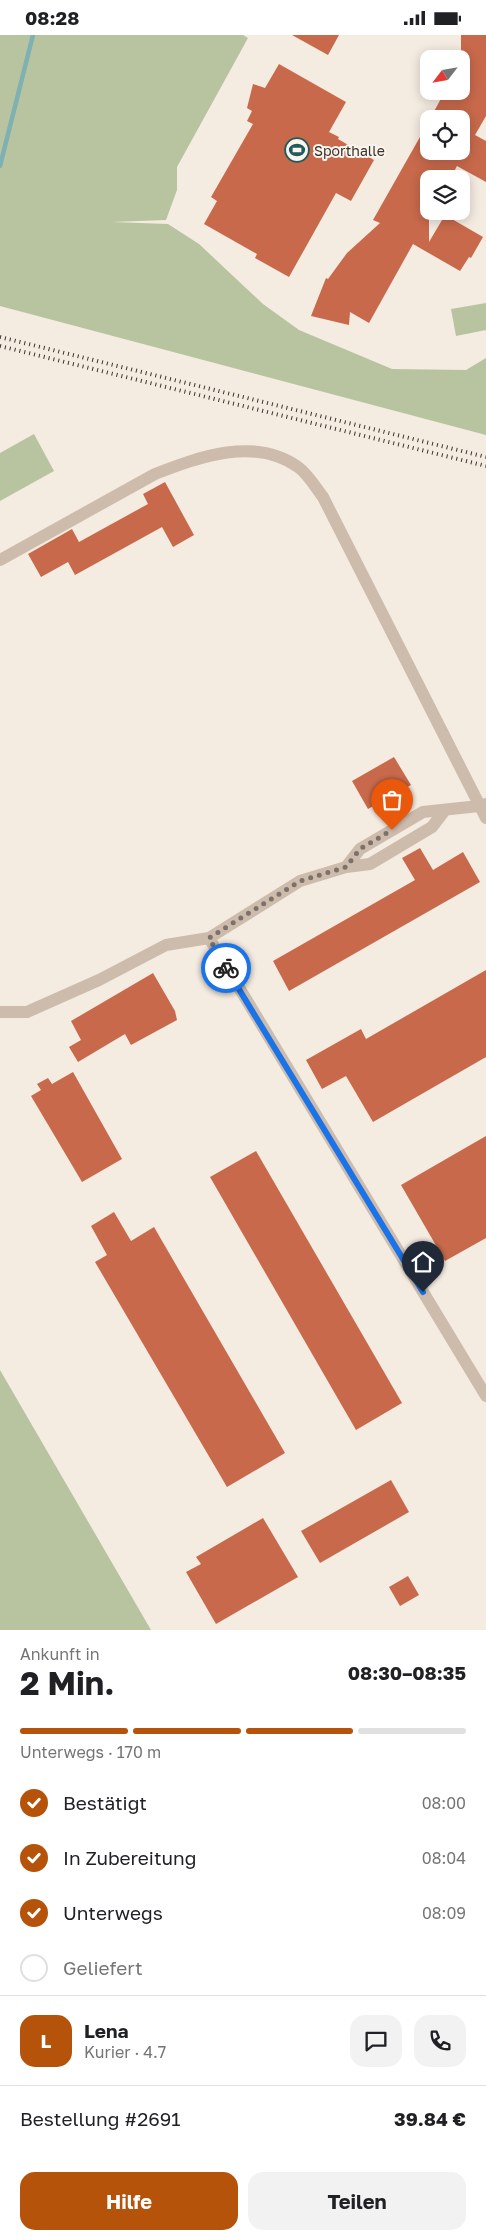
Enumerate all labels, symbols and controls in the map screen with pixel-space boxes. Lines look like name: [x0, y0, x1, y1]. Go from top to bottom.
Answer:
text: 08:28: [25, 6, 79, 29]
north arrow: [420, 50, 470, 100]
map controls: [420, 50, 470, 220]
button: locate: [420, 110, 470, 160]
sports icon: Sporthalle: [284, 137, 310, 163]
place label: Sporthalle: [314, 142, 385, 159]
button: layers: [420, 170, 470, 220]
pin: [371, 779, 413, 830]
icon: bag: [378, 786, 406, 814]
courier: [201, 943, 251, 993]
icon: bike: [212, 954, 240, 982]
pin: [402, 1241, 444, 1292]
icon: home: [409, 1248, 437, 1276]
text: Ankunft in: [20, 1644, 100, 1664]
text: 08:30–08:35: [348, 1661, 466, 1684]
text: 2 Min.: [20, 1664, 114, 1702]
text: Unterwegs · 170 m: [20, 1742, 161, 1762]
icon: check: [20, 1789, 48, 1817]
text: Bestätigt: [63, 1791, 147, 1814]
text: 08:00: [422, 1793, 466, 1813]
icon: check: [20, 1844, 48, 1872]
text: In Zubereitung: [63, 1846, 196, 1869]
text: 08:04: [422, 1848, 466, 1868]
icon: check: [20, 1899, 48, 1927]
text: Unterwegs: [63, 1901, 163, 1924]
text: 08:09: [422, 1903, 466, 1923]
text: Geliefert: [63, 1956, 143, 1979]
button: chat: [350, 2015, 402, 2067]
button: phone: [414, 2015, 466, 2067]
text: Lena: [84, 2019, 129, 2042]
text: L: [41, 2029, 51, 2052]
text: Kurier · 4.7: [84, 2042, 166, 2062]
text: Bestellung #2691: [20, 2107, 180, 2130]
text: 39.84 €: [394, 2107, 466, 2130]
button: Hilfe: [20, 2172, 238, 2230]
button: Teilen: [248, 2172, 466, 2230]

